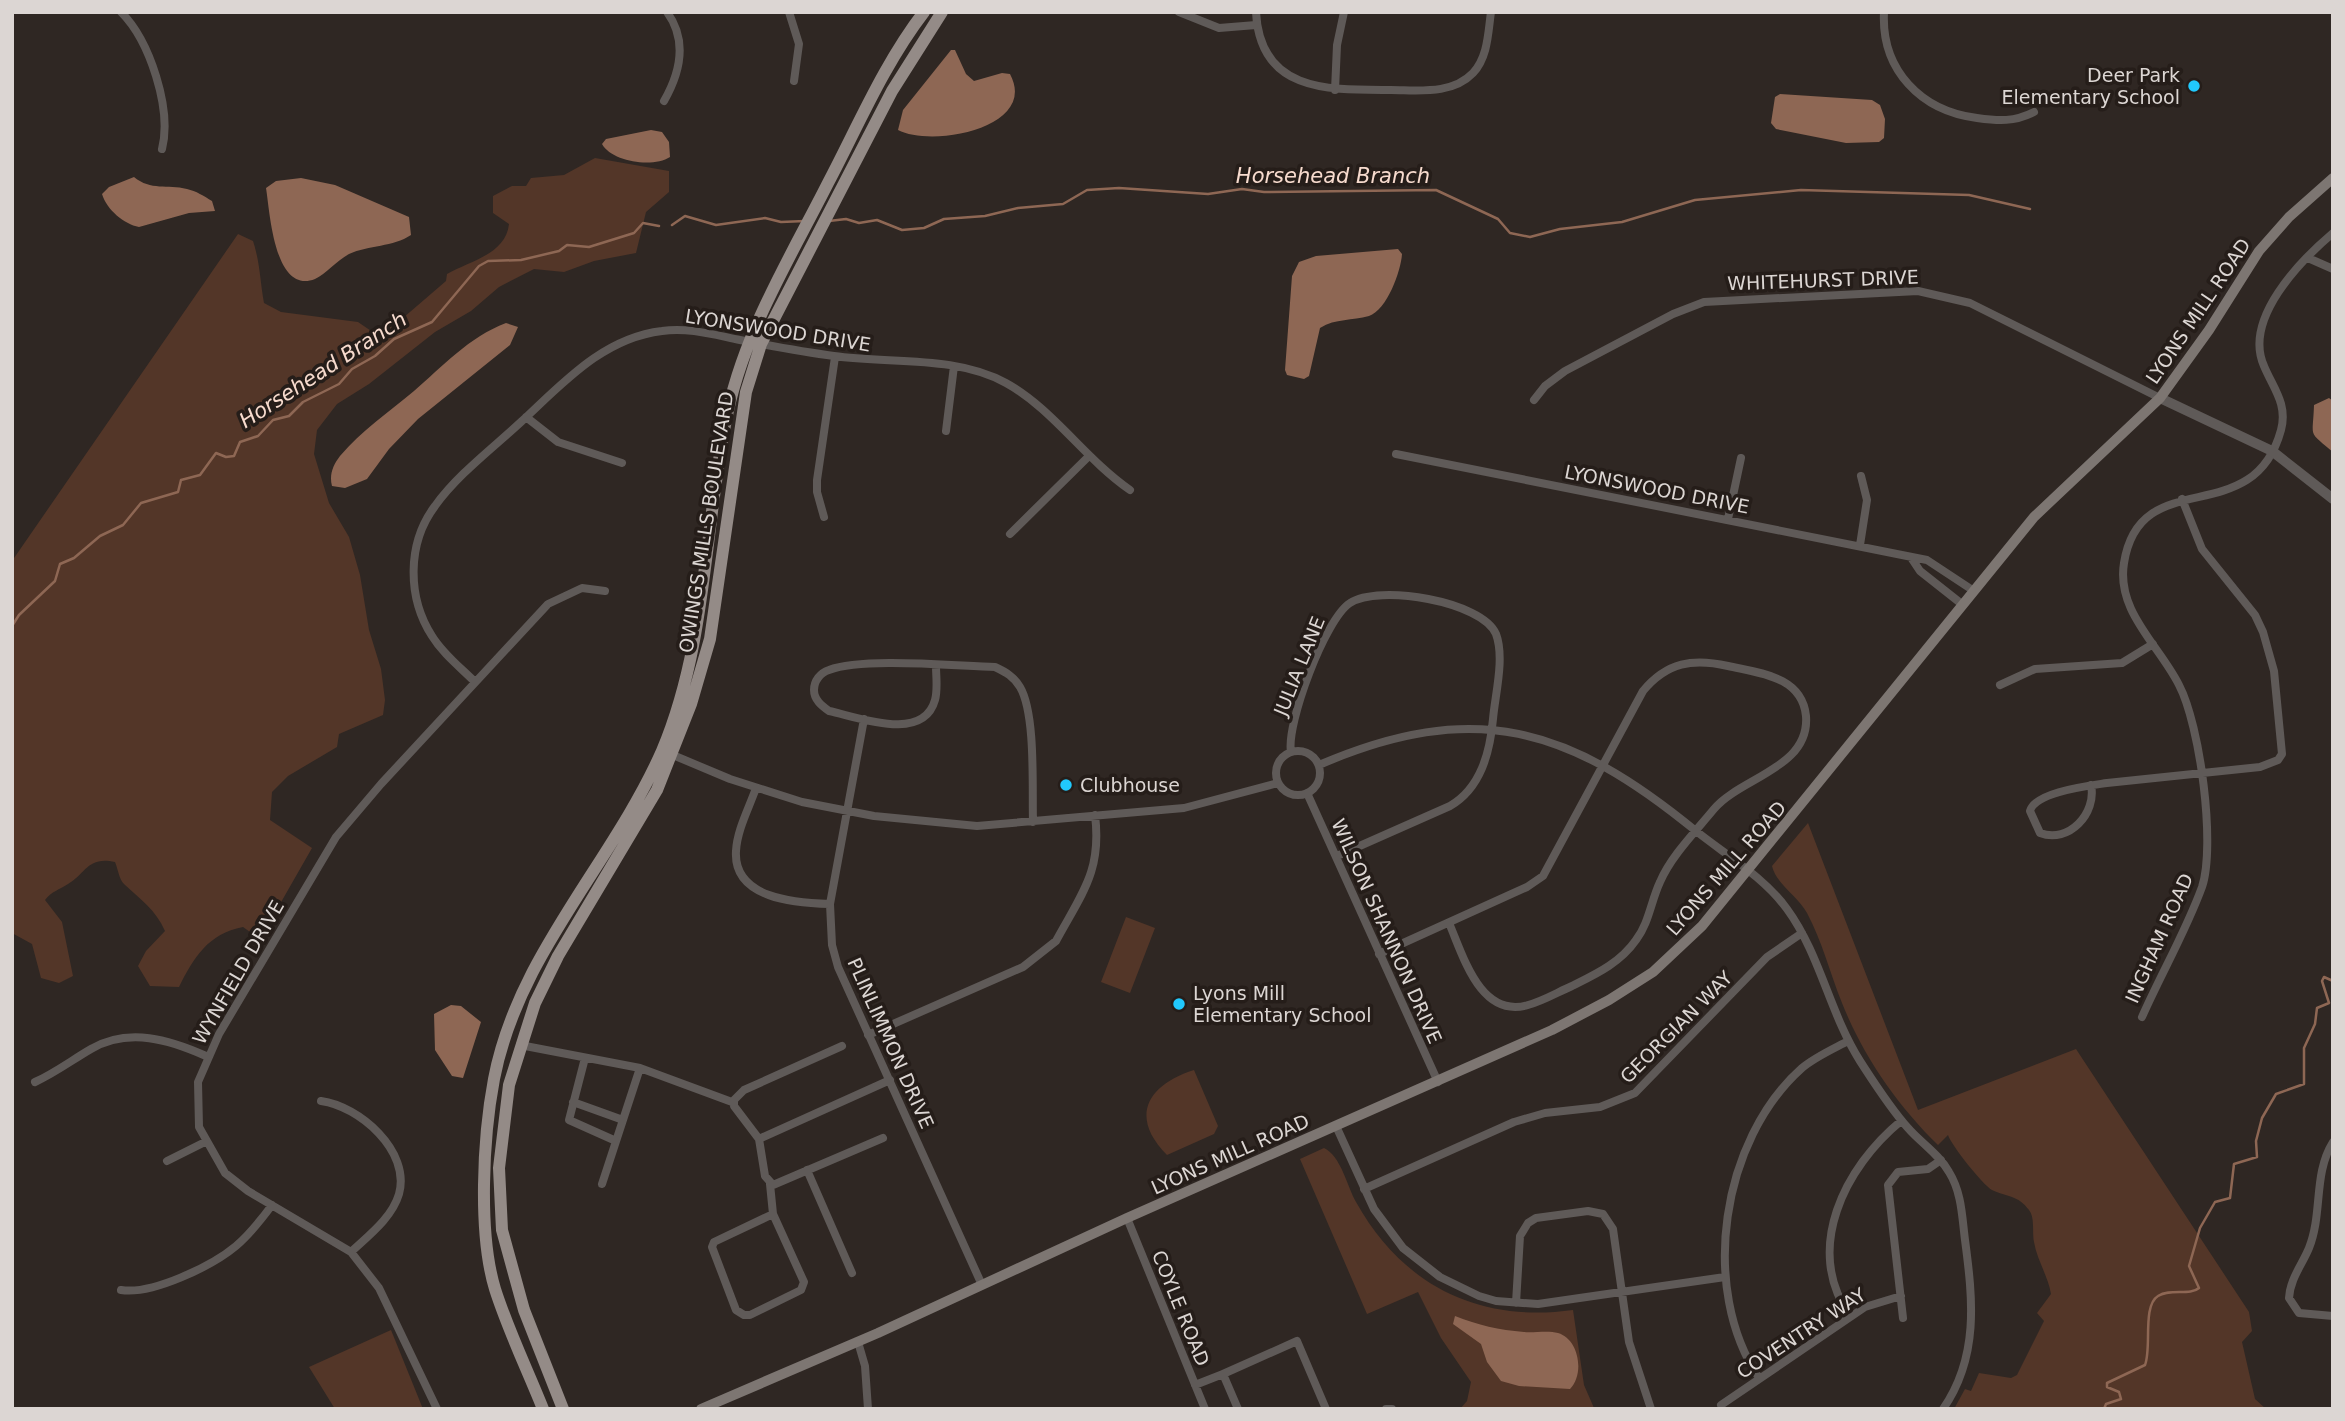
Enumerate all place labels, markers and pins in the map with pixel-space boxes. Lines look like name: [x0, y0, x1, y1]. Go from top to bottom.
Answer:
place label: Deer Park Elementary School: [2002, 64, 2180, 108]
marker: Deer Park Elementary School: [2186, 78, 2202, 94]
place label: Clubhouse: [1080, 774, 1180, 796]
marker: Clubhouse: [1058, 777, 1074, 793]
place label: Lyons Mill Elementary School: [1193, 982, 1371, 1026]
marker: Lyons Mill Elementary School: [1171, 996, 1187, 1012]

